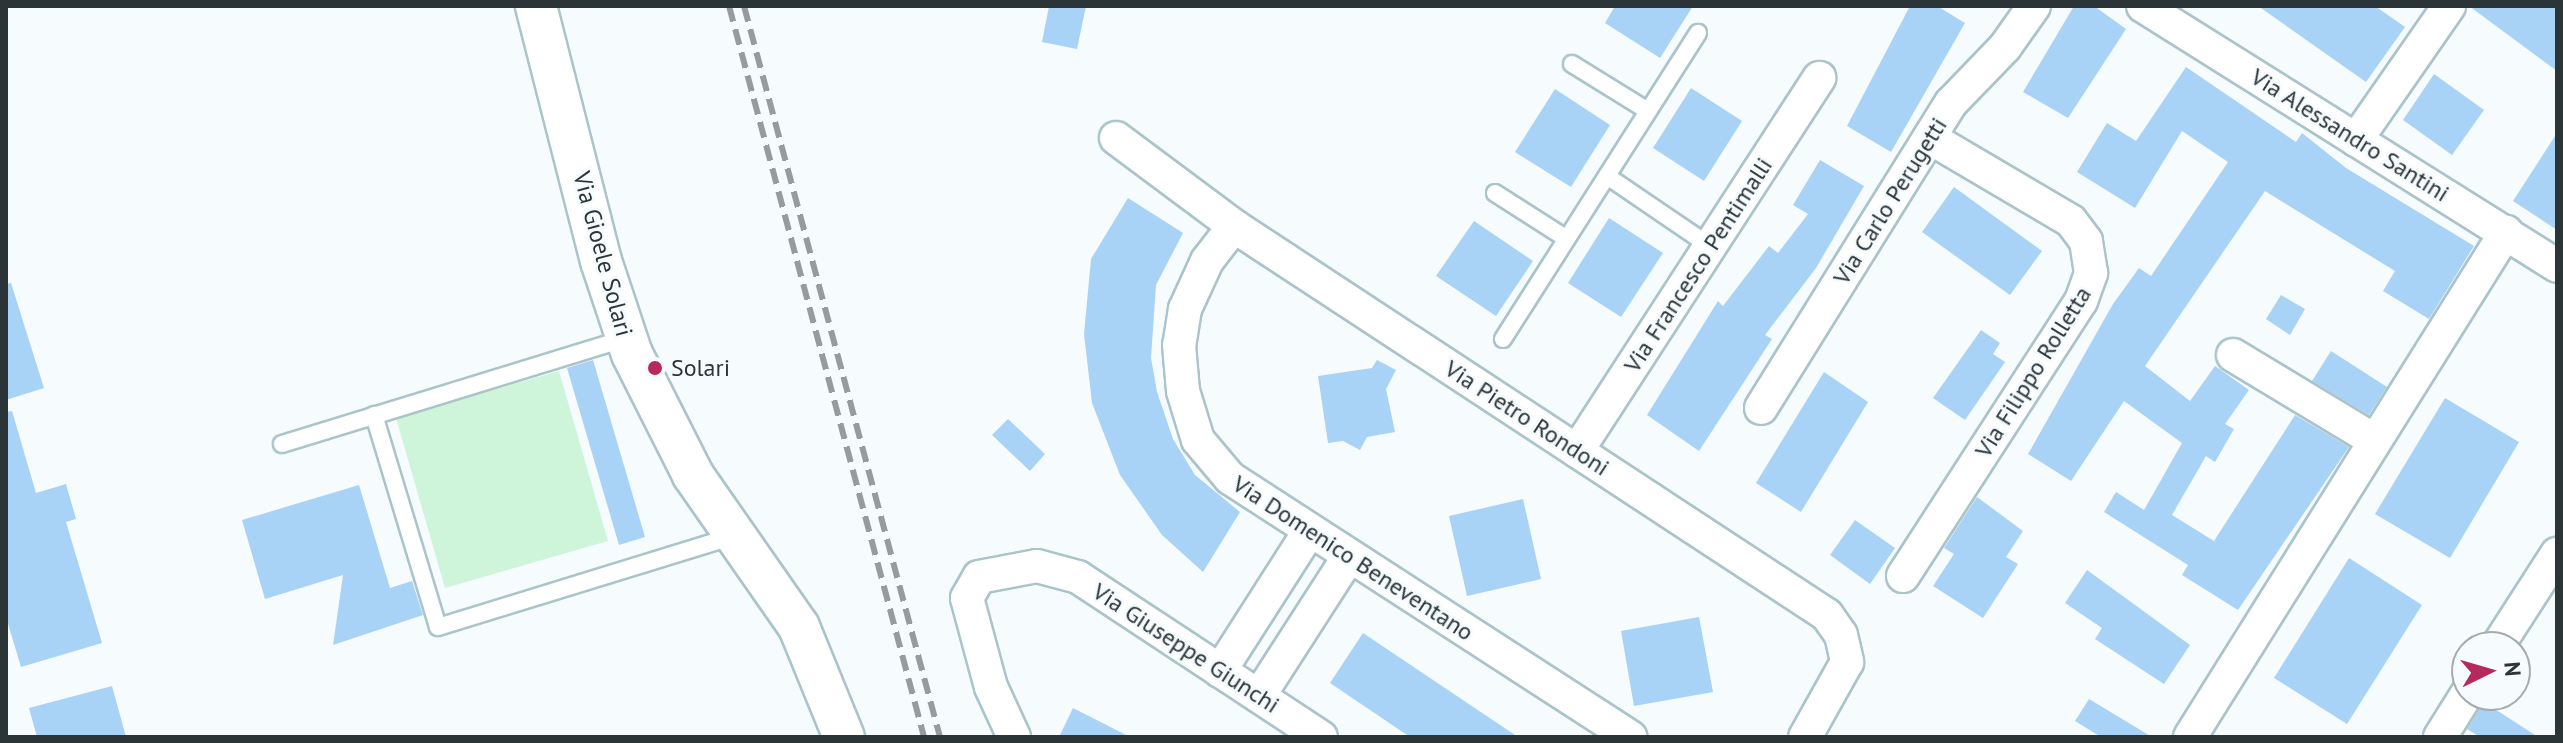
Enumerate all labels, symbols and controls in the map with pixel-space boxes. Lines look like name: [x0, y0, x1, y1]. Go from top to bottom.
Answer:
street label: Via Alessandro Santini: [2245, 62, 2455, 208]
street label: Via Carlo Perugetti: [1827, 112, 1953, 290]
street label: Via Francesco Pentimalli: [1618, 152, 1778, 378]
street label: Via Gioele Solari: [567, 169, 639, 339]
street label: Via Filippo Rolletta: [1969, 281, 2097, 463]
place label: Solari: [671, 354, 730, 382]
street label: Via Pietro Rondoni: [1439, 354, 1615, 482]
marker: Solari: [646, 359, 664, 377]
street label: Via Domenico Beneventano: [1227, 469, 1479, 647]
street label: Via Giuseppe Giunchi: [1087, 577, 1285, 719]
north arrow: [2451, 631, 2531, 711]
text: N: [2498, 661, 2527, 678]

